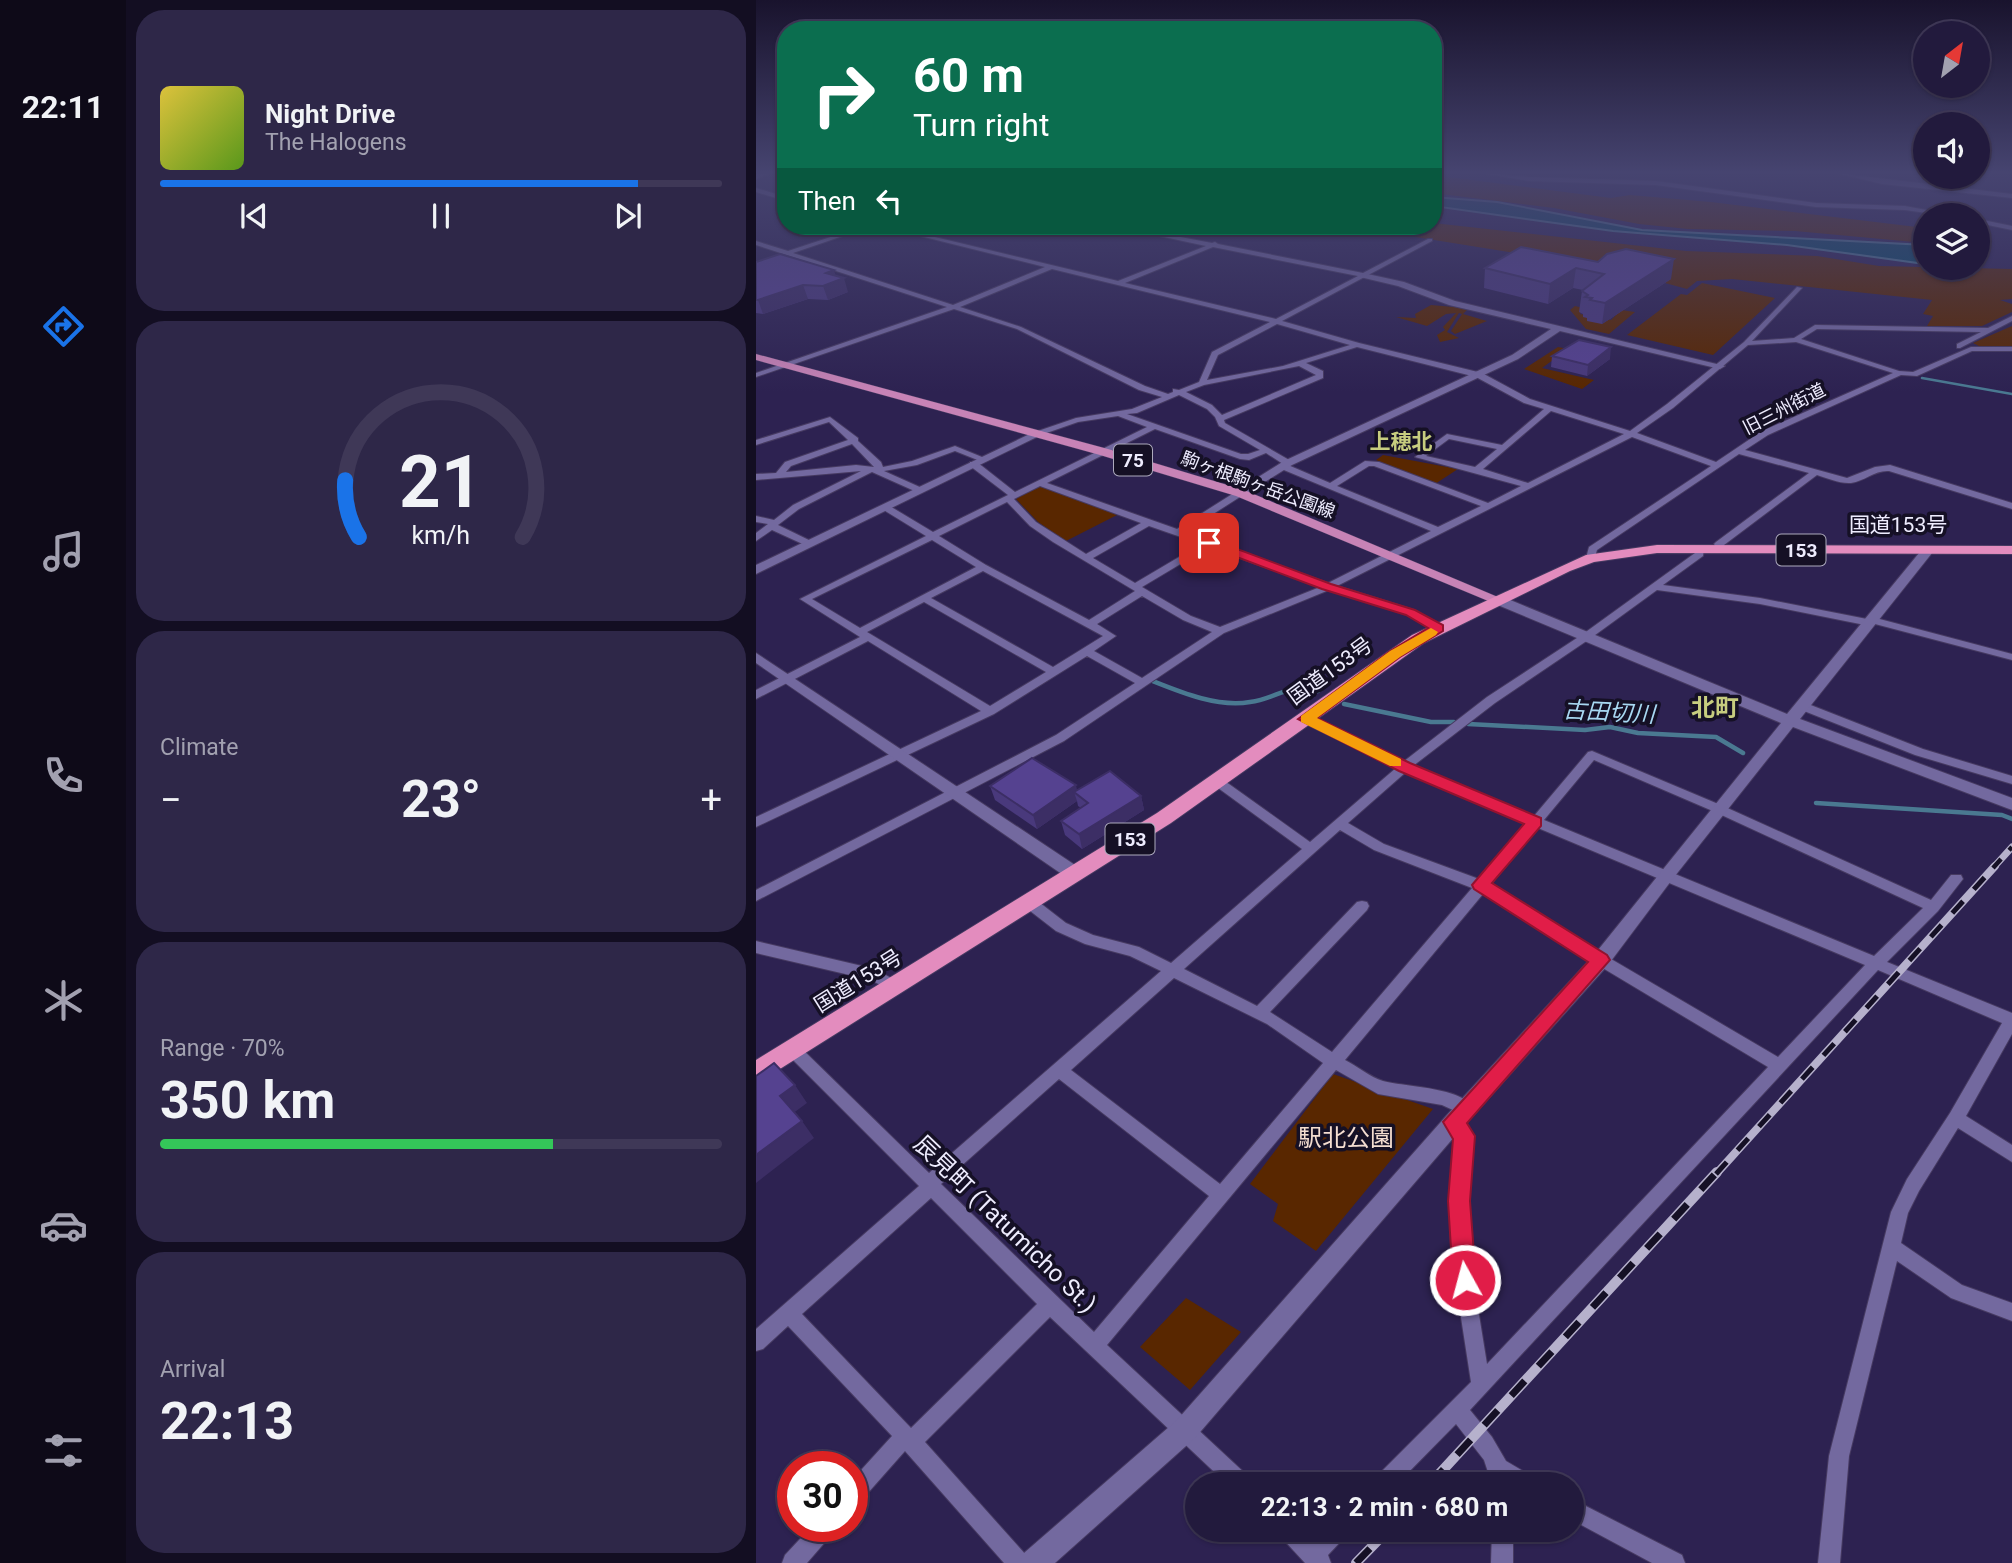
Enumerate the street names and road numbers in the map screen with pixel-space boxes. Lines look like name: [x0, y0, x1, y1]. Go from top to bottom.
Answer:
street label: 旧三州街道: [1739, 379, 1829, 438]
road number: 75: [1114, 444, 1152, 475]
street label: 駒ヶ根駒ヶ岳公園線: [1178, 447, 1338, 522]
street label: 国道153号: [1849, 513, 1947, 537]
road number: 153: [1776, 534, 1826, 566]
street label: 国道153号: [1283, 632, 1377, 710]
road number: 153: [1106, 824, 1154, 854]
street label: 国道153号: [810, 945, 906, 1017]
street label: 辰見町 (Tatumicho St.): [908, 1130, 1102, 1318]

